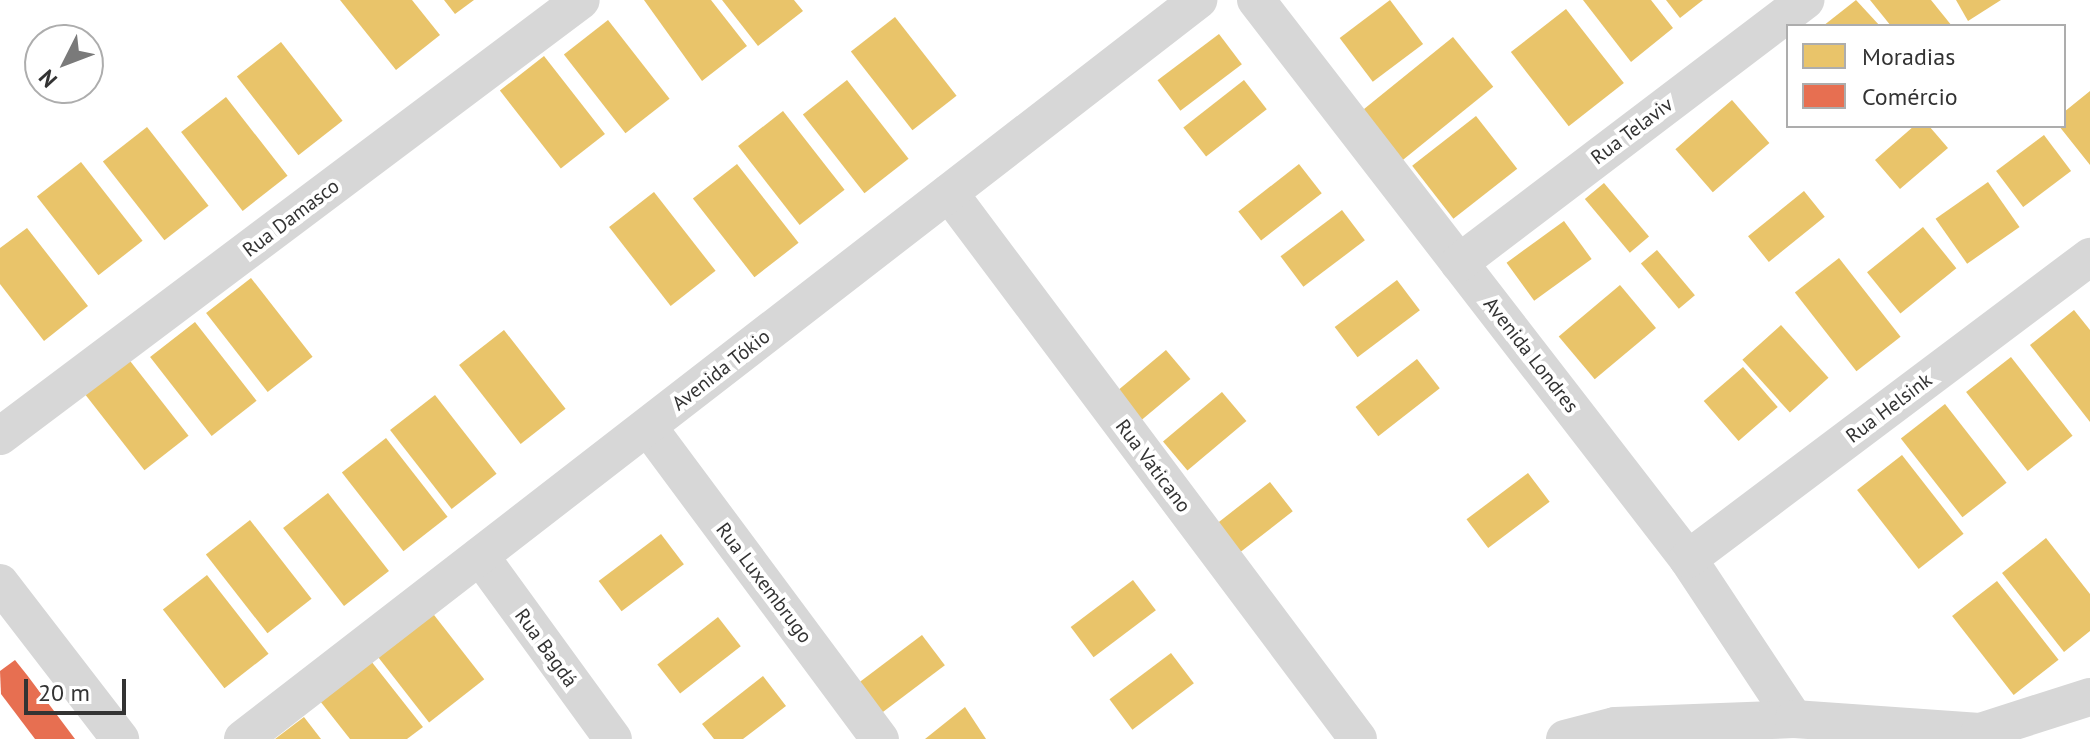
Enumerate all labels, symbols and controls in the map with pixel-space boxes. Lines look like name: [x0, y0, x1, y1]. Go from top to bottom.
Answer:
north arrow: [24, 24, 104, 104]
legend: [1786, 24, 2066, 128]
text: Moradias: [1862, 41, 1955, 72]
text: N: [32, 64, 63, 93]
text: Comércio: [1862, 81, 1958, 112]
street label: Rua Telaviv: [1586, 92, 1678, 170]
street label: Rua Damasco: [238, 174, 344, 262]
street label: Avenida Londres: [1478, 293, 1584, 417]
street label: Avenida Tókio: [667, 324, 775, 416]
street label: Rua Helsink: [1841, 368, 1937, 448]
street label: Rua Vaticano: [1110, 415, 1196, 517]
street label: Rua Luxembrugo: [711, 518, 817, 648]
street label: Rua Bagdá: [510, 604, 582, 692]
scale bar: [28, 663, 130, 713]
text: 20 m: [38, 677, 90, 708]

